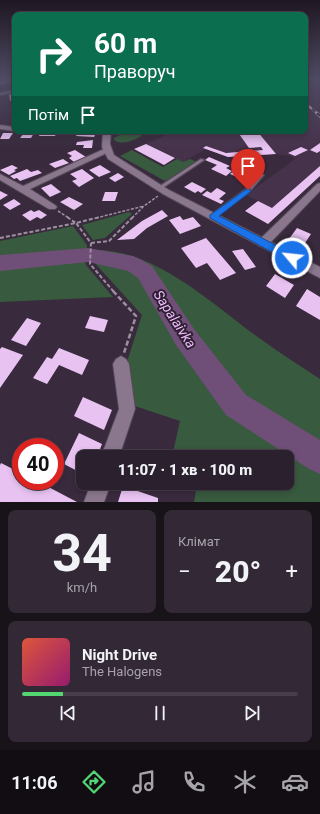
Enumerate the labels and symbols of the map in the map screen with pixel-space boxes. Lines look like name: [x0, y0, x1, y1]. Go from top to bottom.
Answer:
pin: [231, 149, 265, 190]
position arrow: [271, 237, 313, 279]
water label: Sapalaivka: [151, 287, 199, 351]
speed limit sign: 40: [12, 438, 64, 490]

